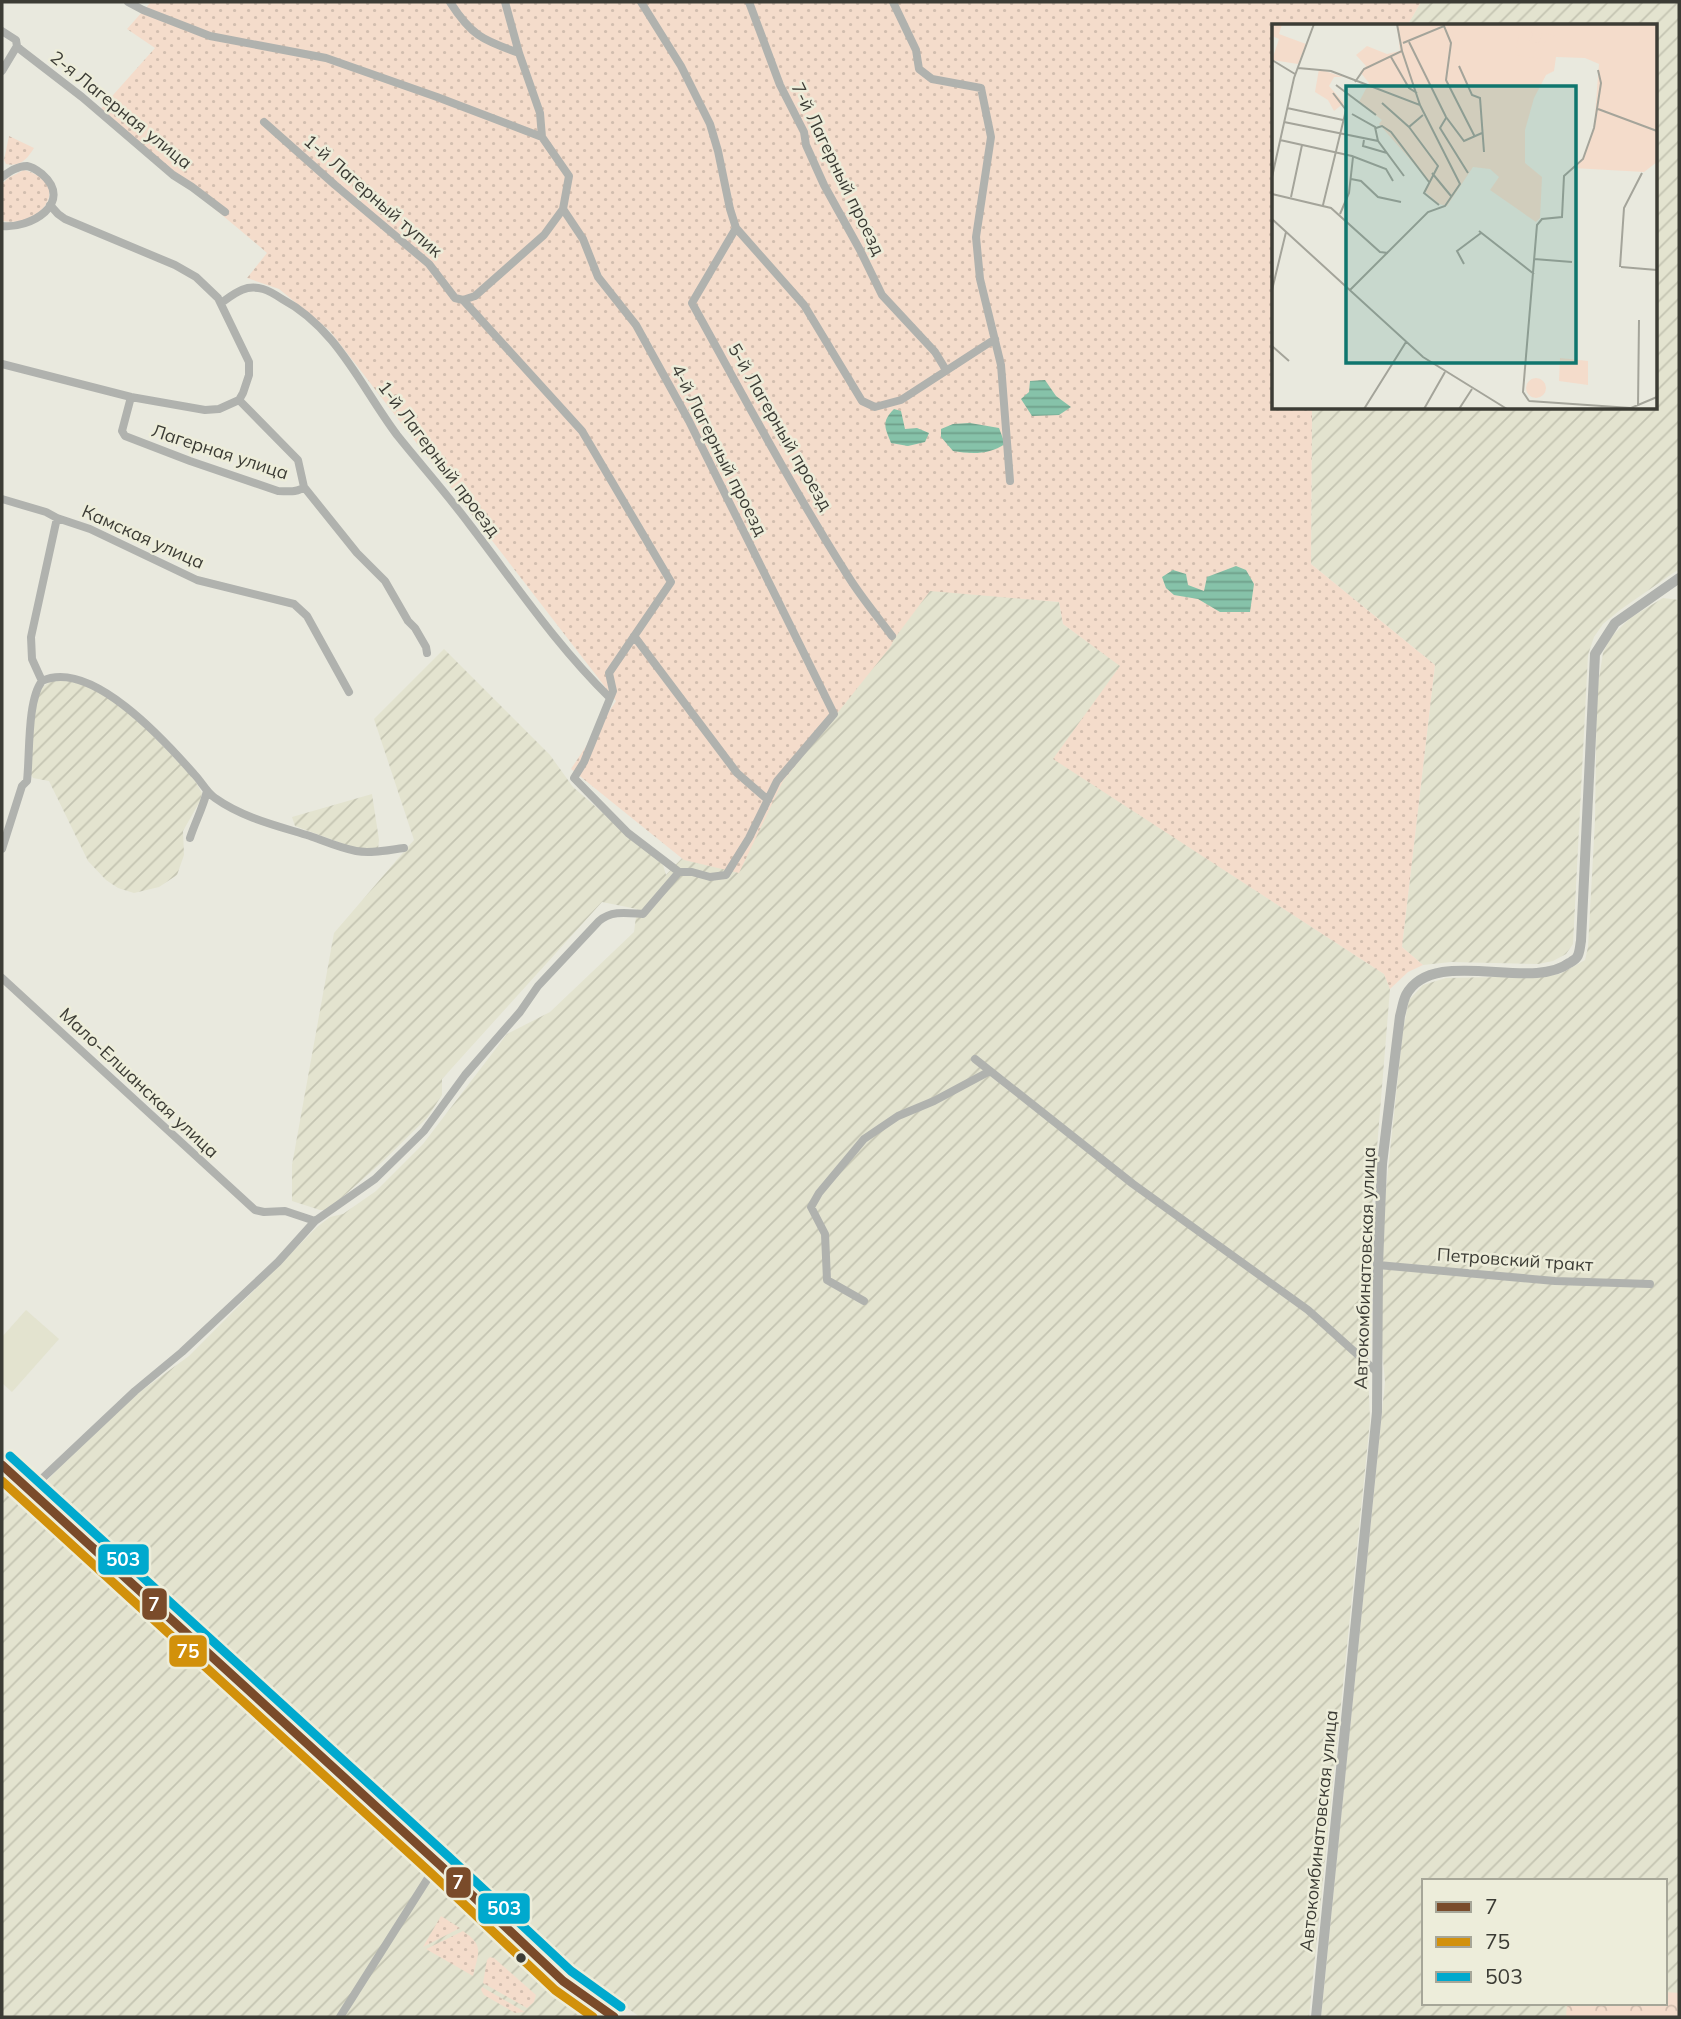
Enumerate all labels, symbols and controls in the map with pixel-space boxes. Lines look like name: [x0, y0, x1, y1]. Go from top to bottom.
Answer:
inset map: [1272, 24, 1656, 410]
street label: 2-я Лагерная улица: [46, 45, 197, 174]
street label: 7-й Лагерный проезд: [787, 79, 890, 259]
street label: 1-й Лагерный тупик: [299, 129, 448, 262]
street label: 5-й Лагерный проезд: [723, 339, 838, 515]
street label: 4-й Лагерный проезд: [666, 360, 773, 539]
street label: 1-й Лагерный проезд: [373, 376, 506, 541]
street label: Лагерная улица: [149, 419, 291, 484]
street label: Камская улица: [78, 499, 208, 574]
street label: Мало-Елшанская улица: [55, 1003, 224, 1163]
street label: Автокомбинатовская улица: [1349, 1146, 1380, 1390]
street label: Петровский тракт: [1436, 1243, 1595, 1276]
line badge: 503: [97, 1543, 150, 1576]
text: 503: [106, 1547, 140, 1571]
line badge: 7: [141, 1587, 168, 1621]
text: 7: [148, 1592, 160, 1616]
line badge: 75: [168, 1634, 208, 1668]
text: 75: [177, 1639, 199, 1663]
street label: Автокомбинатовская улица: [1294, 1709, 1343, 1953]
line badge: 7: [445, 1866, 472, 1899]
text: 7: [452, 1870, 464, 1894]
legend: [1422, 1879, 1667, 2005]
line badge: 503: [477, 1892, 531, 1925]
text: 7: [1485, 1893, 1498, 1919]
text: 503: [487, 1896, 521, 1920]
text: 75: [1485, 1928, 1510, 1954]
unlabelled marker: [514, 1951, 528, 1965]
text: 503: [1485, 1963, 1523, 1989]

